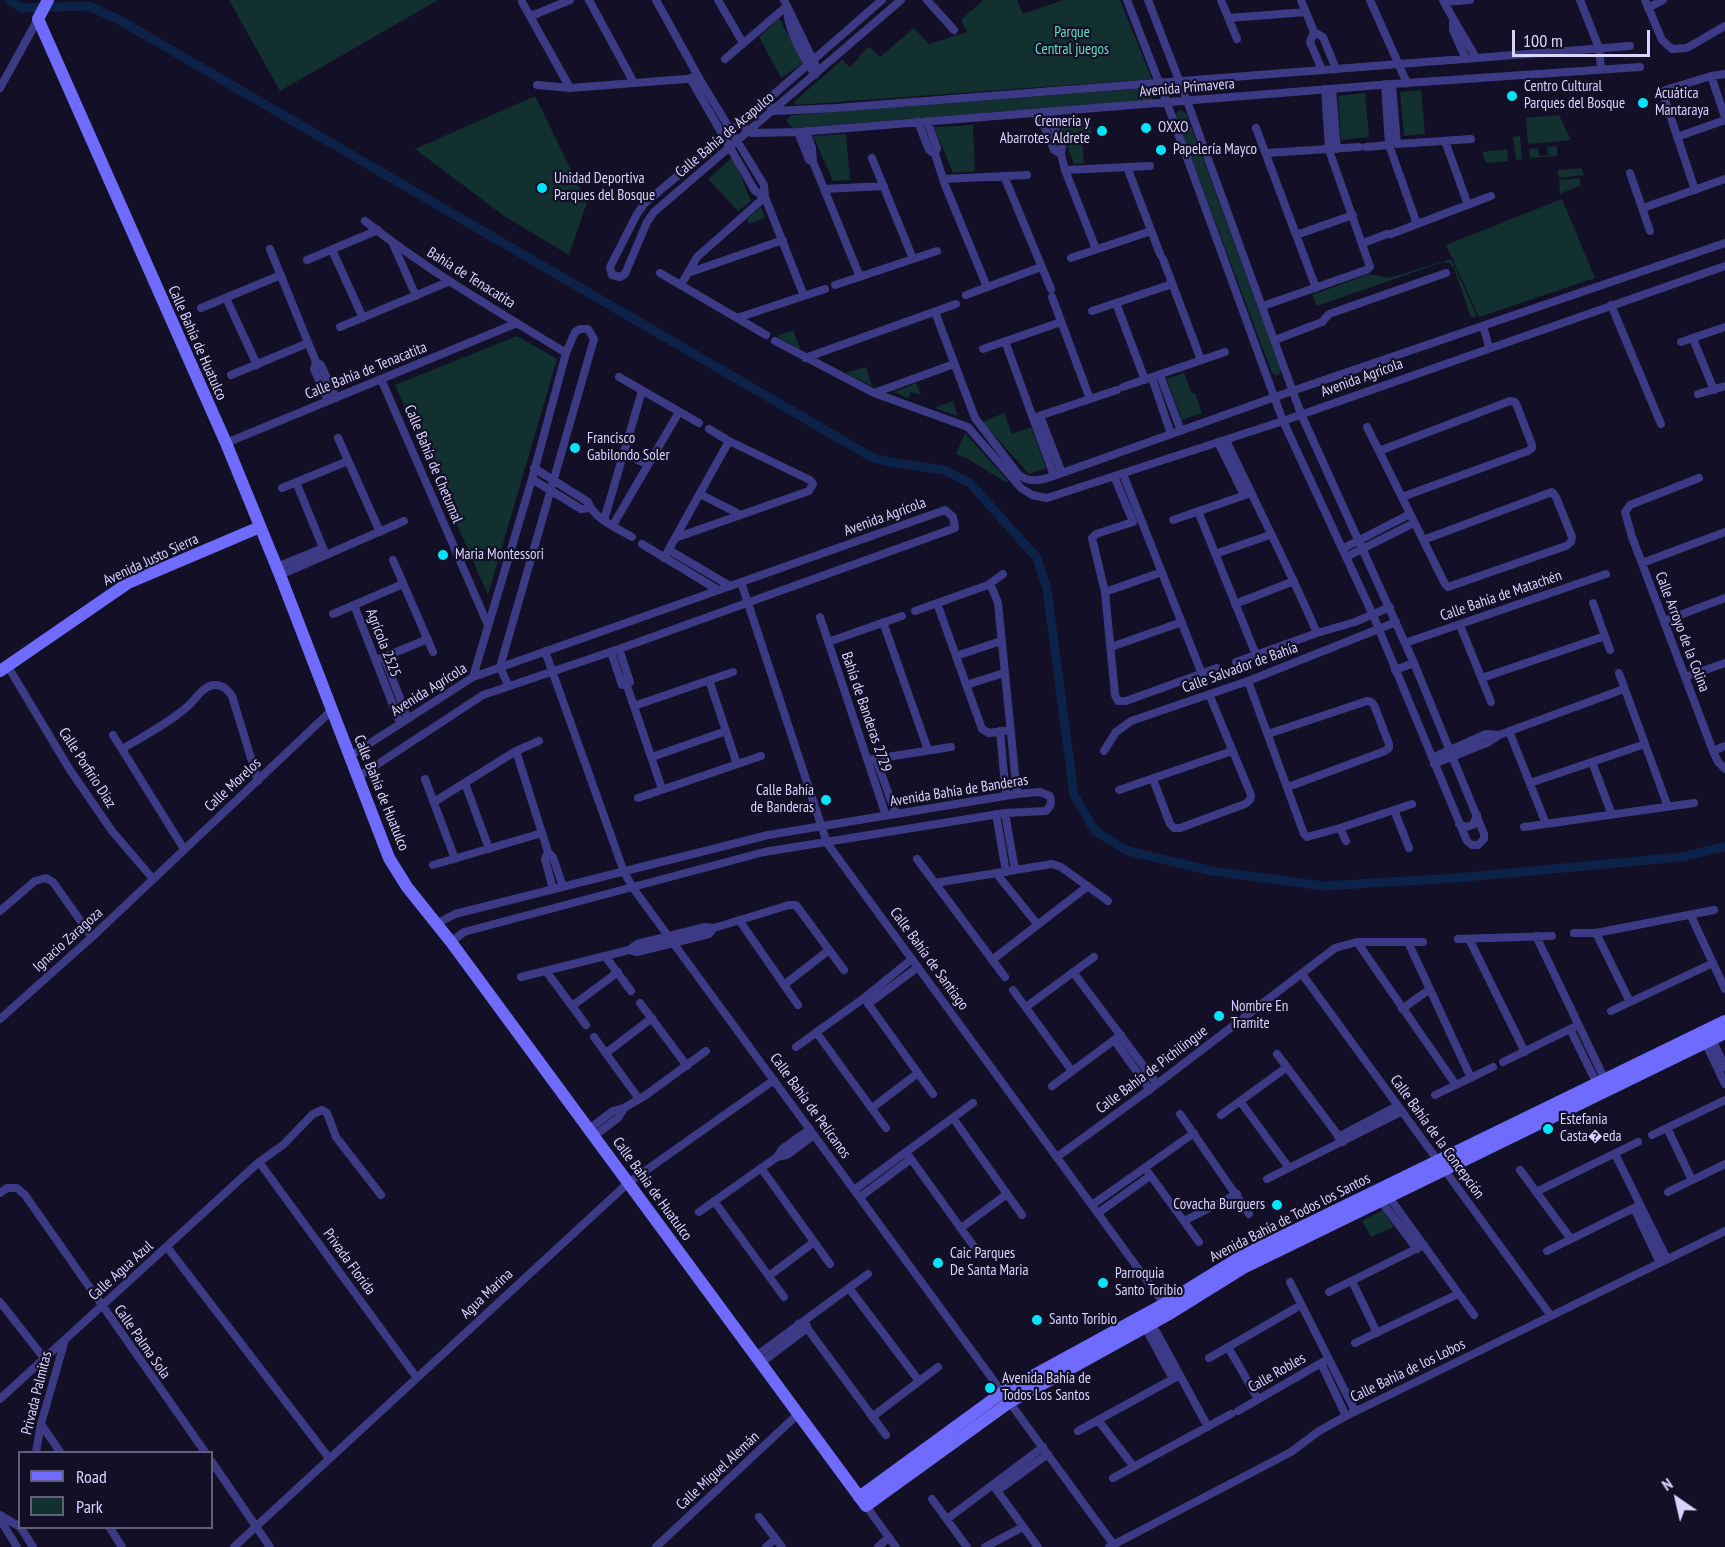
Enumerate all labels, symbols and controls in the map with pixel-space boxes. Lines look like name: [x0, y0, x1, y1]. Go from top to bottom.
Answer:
scale bar: [1515, 18, 1653, 56]
park label: Parque Central juegos: [1035, 24, 1109, 59]
text: 100 m: [1523, 29, 1563, 52]
street label: Avenida Primavera: [1139, 75, 1235, 101]
place label: Centro Cultural Parques del Bosque: [1524, 78, 1625, 113]
place label: Acuática Mantaraya: [1655, 85, 1709, 120]
street label: Calle Bahía de Acapulco: [672, 88, 778, 182]
marker: Centro Cultural Parques del Bosque: [1505, 89, 1519, 103]
marker: Acuática Mantaraya: [1636, 96, 1650, 110]
place label: Cremeria y Abarrotes Aldrete: [1000, 113, 1090, 148]
place label: OXXO: [1158, 119, 1188, 137]
marker: OXXO: [1139, 121, 1153, 135]
marker: Cremeria y Abarrotes Aldrete: [1095, 124, 1109, 138]
place label: Papelería Mayco: [1173, 141, 1257, 159]
marker: Papelería Mayco: [1154, 143, 1168, 157]
place label: Unidad Deportiva Parques del Bosque: [554, 170, 655, 205]
marker: Unidad Deportiva Parques del Bosque: [535, 181, 549, 195]
street label: Bahía de Tenacatita: [424, 244, 518, 312]
street label: Calle Bahía de Huatulco: [164, 283, 230, 403]
street label: Calle Bahía de Tenacatita: [302, 338, 430, 404]
street label: Avenida Agrícola: [1319, 355, 1405, 401]
street label: Calle Bahía de Chetumal: [400, 402, 466, 526]
place label: Francisco Gabilondo Soler: [587, 430, 670, 465]
marker: Francisco Gabilondo Soler: [568, 441, 582, 455]
street label: Avenida Agrícola: [842, 494, 928, 540]
street label: Avenida Justo Sierra: [100, 530, 202, 590]
place label: Maria Montessori: [455, 546, 544, 564]
marker: Maria Montessori: [436, 548, 450, 562]
street label: Calle Bahía de Matachén: [1438, 567, 1564, 625]
street label: Calle Arroyo de la Colina: [1651, 570, 1713, 694]
street label: Agrícola 2525: [362, 606, 404, 680]
street label: Calle Salvador de Bahía: [1180, 639, 1300, 697]
street label: Bahía de Banderas 2729: [837, 650, 895, 774]
street label: Avenida Agrícola: [388, 660, 470, 720]
street label: Calle Porfirio Díaz: [54, 724, 120, 812]
street label: Calle Bahía de Huatulco: [350, 732, 412, 854]
street label: Calle Morelos: [201, 754, 265, 816]
street label: Avenida Bahía de Banderas: [889, 771, 1029, 811]
place label: Calle Bahía de Banderas: [751, 782, 814, 817]
marker: Calle Bahía de Banderas: [819, 793, 833, 807]
street label: Ignacio Zaragoza: [29, 904, 107, 976]
street label: Calle Bahía de Santiago: [886, 904, 972, 1014]
place label: Nombre En Tramite: [1231, 998, 1288, 1033]
marker: Nombre En Tramite: [1212, 1009, 1226, 1023]
street label: Calle Bahía de Pichilingue: [1093, 1022, 1211, 1118]
street label: Calle Bahía de Pelícanos: [766, 1050, 854, 1162]
street label: Calle Bahía de la Concepción: [1386, 1072, 1488, 1202]
place label: Estefania Casta�eda: [1560, 1111, 1622, 1146]
marker: Estefania Casta�eda: [1541, 1122, 1555, 1136]
street label: Calle Bahía de Huatulco: [608, 1134, 696, 1244]
street label: Avenida Bahía de Todos los Santos: [1207, 1170, 1373, 1266]
place label: Covacha Burguers: [1173, 1196, 1265, 1214]
marker: Covacha Burguers: [1270, 1198, 1284, 1212]
street label: Privada Florida: [319, 1225, 379, 1299]
street label: Calle Agua Azul: [85, 1237, 157, 1305]
place label: Caic Parques De Santa Maria: [950, 1245, 1028, 1280]
marker: Caic Parques De Santa Maria: [931, 1256, 945, 1270]
street label: Agua Marina: [457, 1265, 517, 1323]
place label: Parroquia Santo Toribio: [1115, 1265, 1183, 1300]
marker: Parroquia Santo Toribio: [1096, 1276, 1110, 1290]
street label: Calle Palma Sola: [110, 1302, 174, 1382]
place label: Santo Toribio: [1049, 1311, 1117, 1329]
marker: Santo Toribio: [1030, 1313, 1044, 1327]
street label: Calle Bahía de los Lobos: [1348, 1335, 1468, 1407]
street label: Privada Palmitas: [18, 1349, 56, 1437]
street label: Calle Robles: [1245, 1349, 1309, 1397]
place label: Avenida Bahía de Todos Los Santos: [1002, 1370, 1091, 1405]
marker: Avenida Bahía de Todos Los Santos: [983, 1381, 997, 1395]
street label: Calle Miguel Alemán: [673, 1428, 763, 1514]
legend: [18, 1451, 213, 1529]
text: Road: [76, 1465, 107, 1488]
north arrow: [1647, 1469, 1707, 1529]
text: N: [1658, 1473, 1676, 1495]
text: Park: [76, 1495, 103, 1518]

